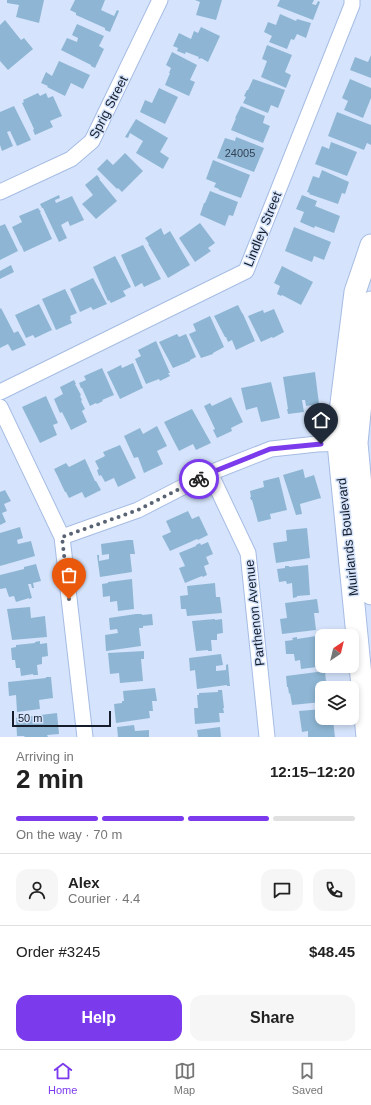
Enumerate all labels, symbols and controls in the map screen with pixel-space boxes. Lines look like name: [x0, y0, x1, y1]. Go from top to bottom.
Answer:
street label: Sprig Street: [86, 73, 131, 141]
house number: 24005: [225, 147, 255, 159]
street label: Lindley Street: [241, 189, 284, 269]
pin: [304, 403, 338, 444]
icon: home: [310, 409, 332, 431]
courier: [179, 459, 219, 499]
icon: bike: [188, 468, 210, 490]
street label: Muirlands Boulevard: [334, 477, 361, 597]
pin: [52, 558, 86, 599]
street label: Parthenon Avenue: [241, 559, 268, 667]
icon: bag: [58, 564, 80, 586]
north arrow: [315, 629, 359, 673]
map controls: [315, 629, 359, 725]
button: layers: [315, 681, 359, 725]
scale bar: [12, 709, 111, 728]
text: 50 m: [18, 712, 42, 724]
text: Arriving in: [16, 749, 74, 764]
text: 12:15–12:20: [270, 763, 355, 780]
text: 2 min: [16, 764, 84, 794]
text: On the way · 70 m: [16, 827, 122, 842]
button: person: [16, 869, 58, 911]
button: chat: [261, 869, 303, 911]
button: phone: [313, 869, 355, 911]
text: Alex: [68, 874, 100, 891]
text: Courier · 4.4: [68, 891, 140, 906]
text: Order #3245: [16, 943, 100, 960]
text: $48.45: [309, 943, 355, 960]
button: Help: [16, 995, 182, 1041]
button: Share: [190, 995, 355, 1041]
tab: Home: [48, 1060, 77, 1096]
tab: Map: [174, 1060, 196, 1096]
tab: Saved: [292, 1060, 323, 1096]

